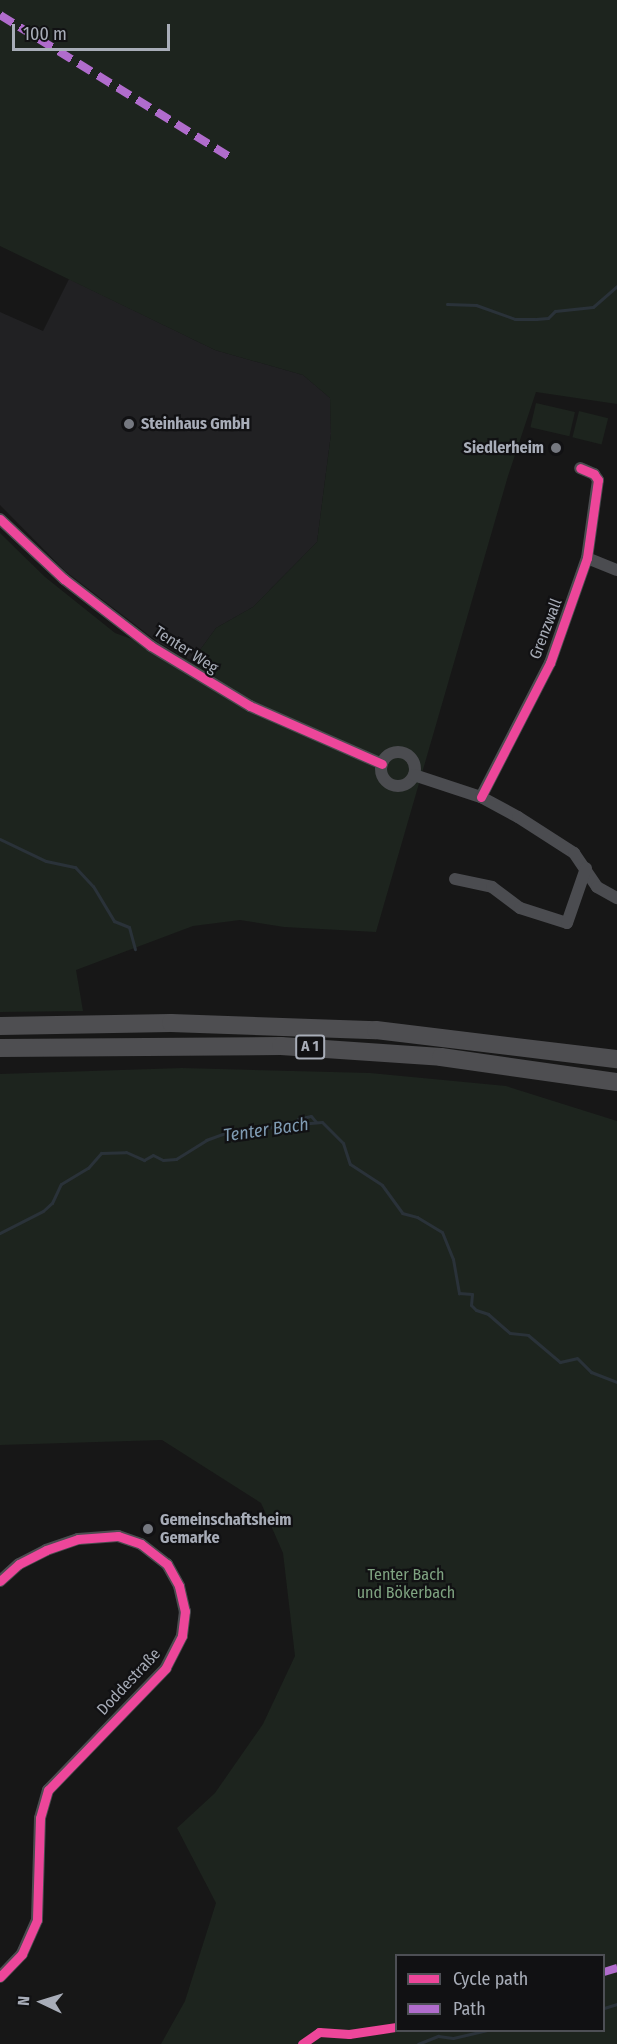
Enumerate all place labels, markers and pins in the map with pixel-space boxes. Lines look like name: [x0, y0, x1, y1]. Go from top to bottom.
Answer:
place label: Steinhaus GmbH: [141, 414, 250, 434]
marker: Steinhaus GmbH: [122, 417, 136, 431]
place label: Siedlerheim: [464, 438, 544, 458]
marker: Siedlerheim: [549, 441, 563, 455]
place label: Gemeinschaftsheim Gemarke: [160, 1510, 291, 1548]
marker: Gemeinschaftsheim Gemarke: [141, 1522, 155, 1536]

